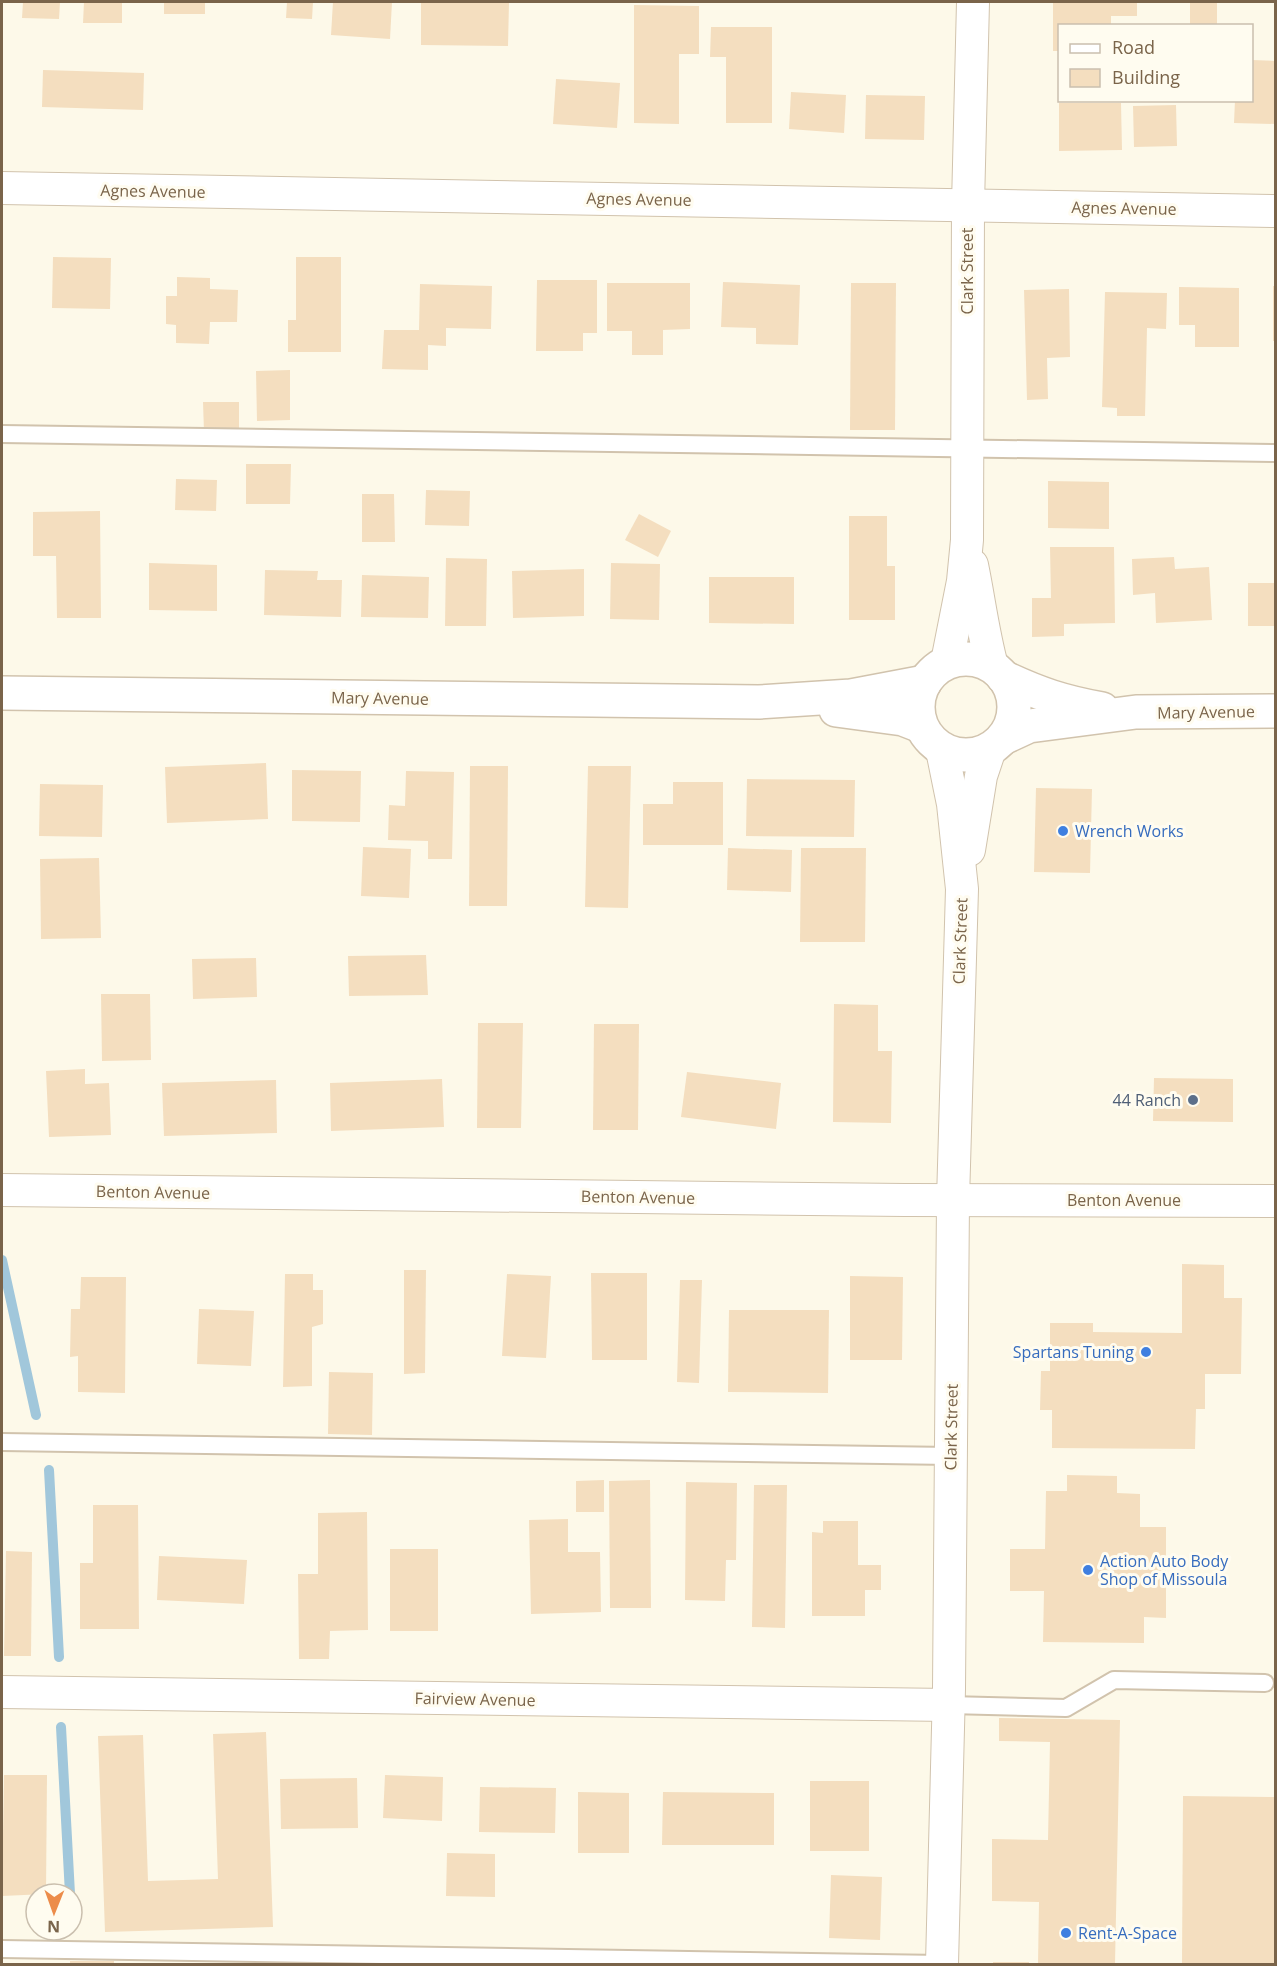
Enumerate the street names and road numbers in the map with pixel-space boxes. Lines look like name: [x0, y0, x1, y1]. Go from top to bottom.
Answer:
street label: Agnes Avenue: [100, 179, 206, 203]
street label: Agnes Avenue: [586, 187, 692, 211]
street label: Agnes Avenue: [1071, 196, 1177, 220]
street label: Clark Street: [956, 227, 978, 314]
street label: Mary Avenue: [331, 686, 429, 710]
street label: Mary Avenue: [1157, 700, 1255, 724]
street label: Clark Street: [947, 897, 973, 985]
street label: Benton Avenue: [96, 1180, 210, 1204]
street label: Benton Avenue: [581, 1185, 695, 1209]
street label: Benton Avenue: [1067, 1189, 1181, 1211]
street label: Clark Street: [939, 1383, 963, 1471]
street label: Fairview Avenue: [414, 1687, 536, 1711]

